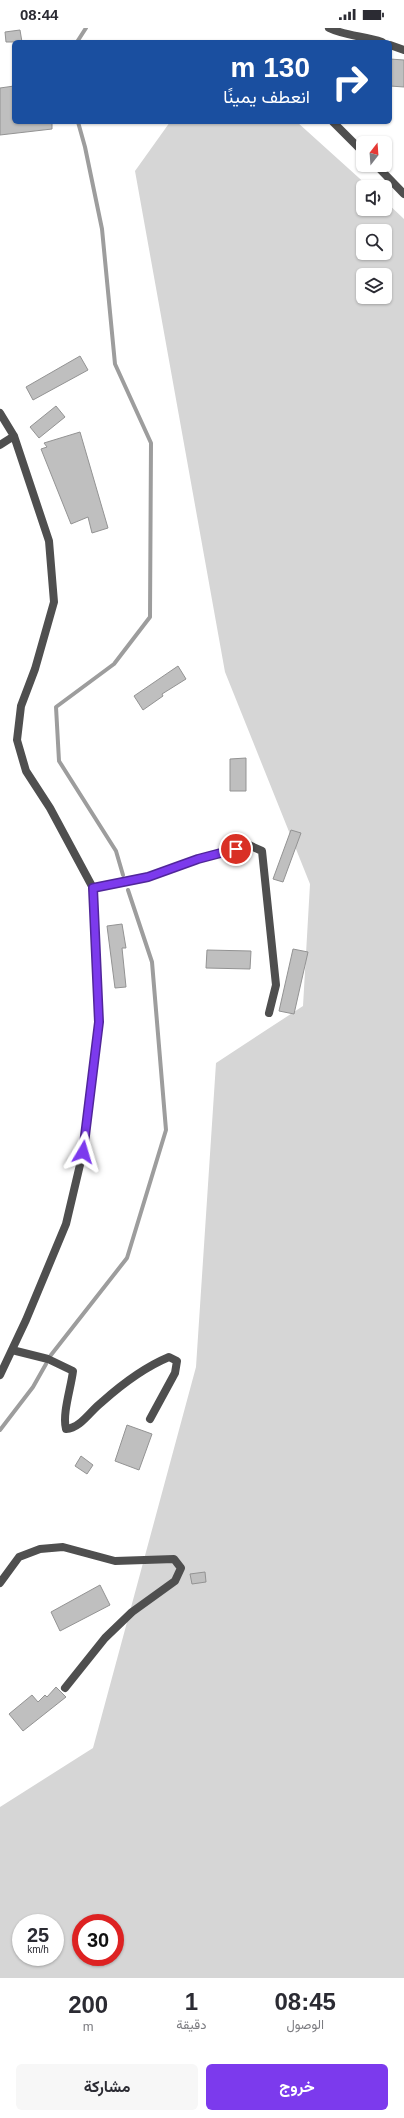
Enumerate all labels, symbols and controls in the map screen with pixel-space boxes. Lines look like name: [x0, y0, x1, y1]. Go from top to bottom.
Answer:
text: 08:44: [20, 6, 58, 23]
text: 130 m: [231, 52, 310, 83]
icon: right: [324, 56, 376, 108]
text: انعطف يمينًا: [223, 87, 310, 107]
north arrow: [356, 136, 392, 172]
map controls: [356, 136, 392, 304]
button: sound: [356, 180, 392, 216]
button: search: [356, 224, 392, 260]
button: layers: [356, 268, 392, 304]
pin: [219, 832, 253, 866]
icon: arrive: [225, 838, 247, 860]
position arrow: [62, 1131, 104, 1173]
speed limit sign: 30: [72, 1914, 124, 1966]
text: 25: [27, 1924, 49, 1946]
text: km/h: [27, 1944, 49, 1955]
text: 1: [185, 1988, 198, 2015]
text: 08:45: [275, 1988, 336, 2015]
text: 200: [68, 1991, 108, 2018]
text: دقيقة: [176, 2017, 206, 2032]
text: الوصول: [286, 2017, 324, 2032]
text: m: [83, 2019, 94, 2034]
button: مشاركة: [16, 2064, 198, 2110]
button: خروج: [206, 2064, 388, 2110]

